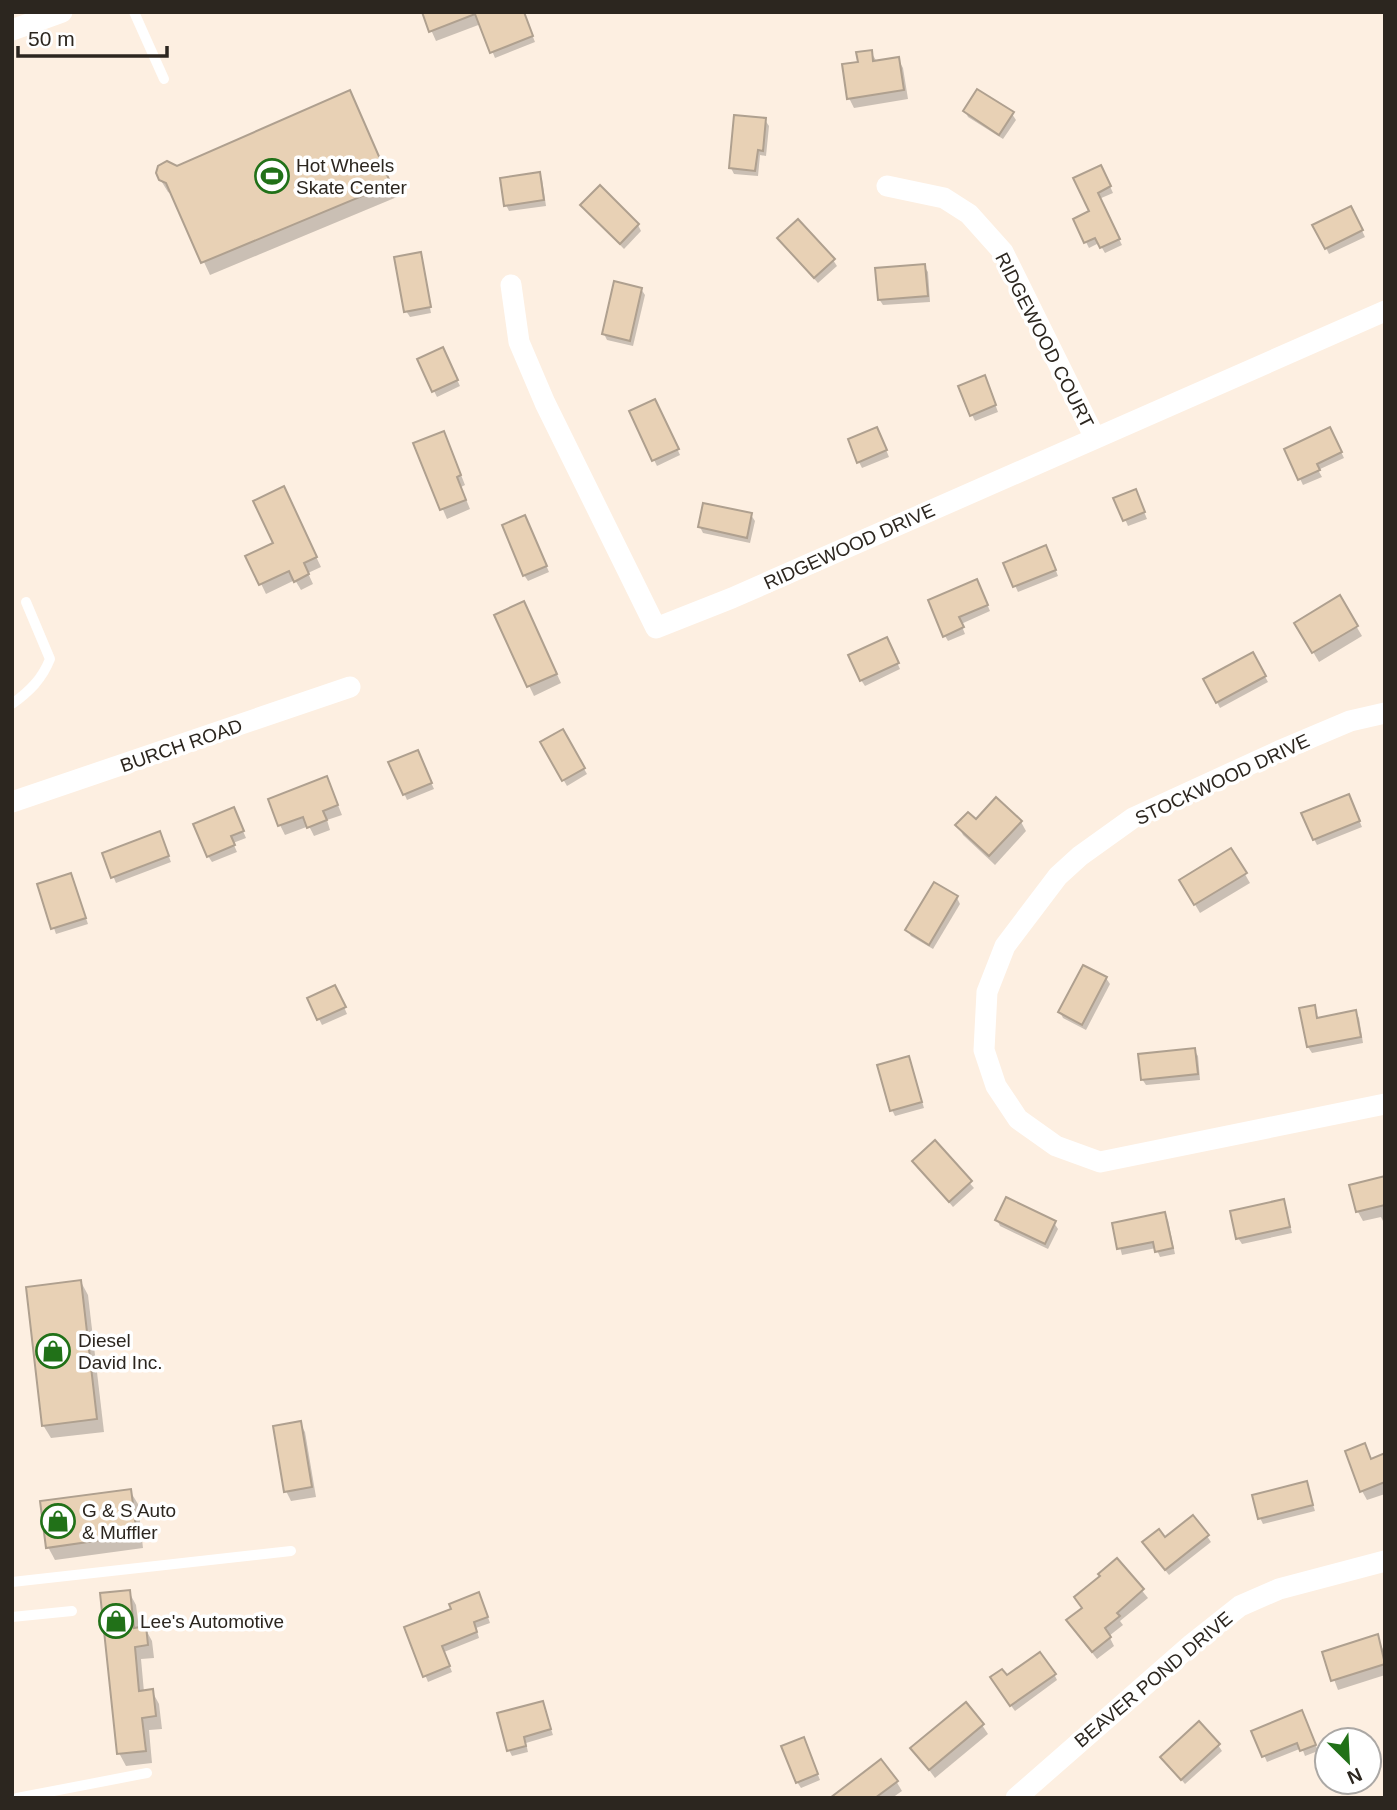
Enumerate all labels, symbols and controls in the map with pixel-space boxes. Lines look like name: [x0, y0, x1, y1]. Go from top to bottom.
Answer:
scale bar: [18, 14, 166, 58]
text: 50 m: [28, 27, 75, 50]
place label: Hot Wheels Skate Center: [296, 155, 408, 198]
sports icon: Hot Wheels Skate Center: [253, 157, 291, 195]
street label: RIDGEWOOD COURT: [991, 249, 1098, 432]
street label: RIDGEWOOD DRIVE: [761, 499, 938, 594]
street label: BURCH ROAD: [117, 715, 245, 776]
street label: STOCKWOOD DRIVE: [1132, 730, 1313, 829]
place label: Diesel David Inc.: [78, 1330, 162, 1373]
shop icon: Diesel David Inc.: [34, 1332, 72, 1370]
place label: G & S Auto & Muffler: [82, 1500, 176, 1543]
shop icon: G & S Auto & Muffler: [39, 1502, 77, 1540]
shop icon: Lee's Automotive: [97, 1602, 135, 1640]
street label: BEAVER POND DRIVE: [1070, 1607, 1236, 1751]
place label: Lee's Automotive: [140, 1611, 284, 1632]
north arrow: [1313, 1726, 1383, 1796]
text: N: [1344, 1764, 1365, 1788]

